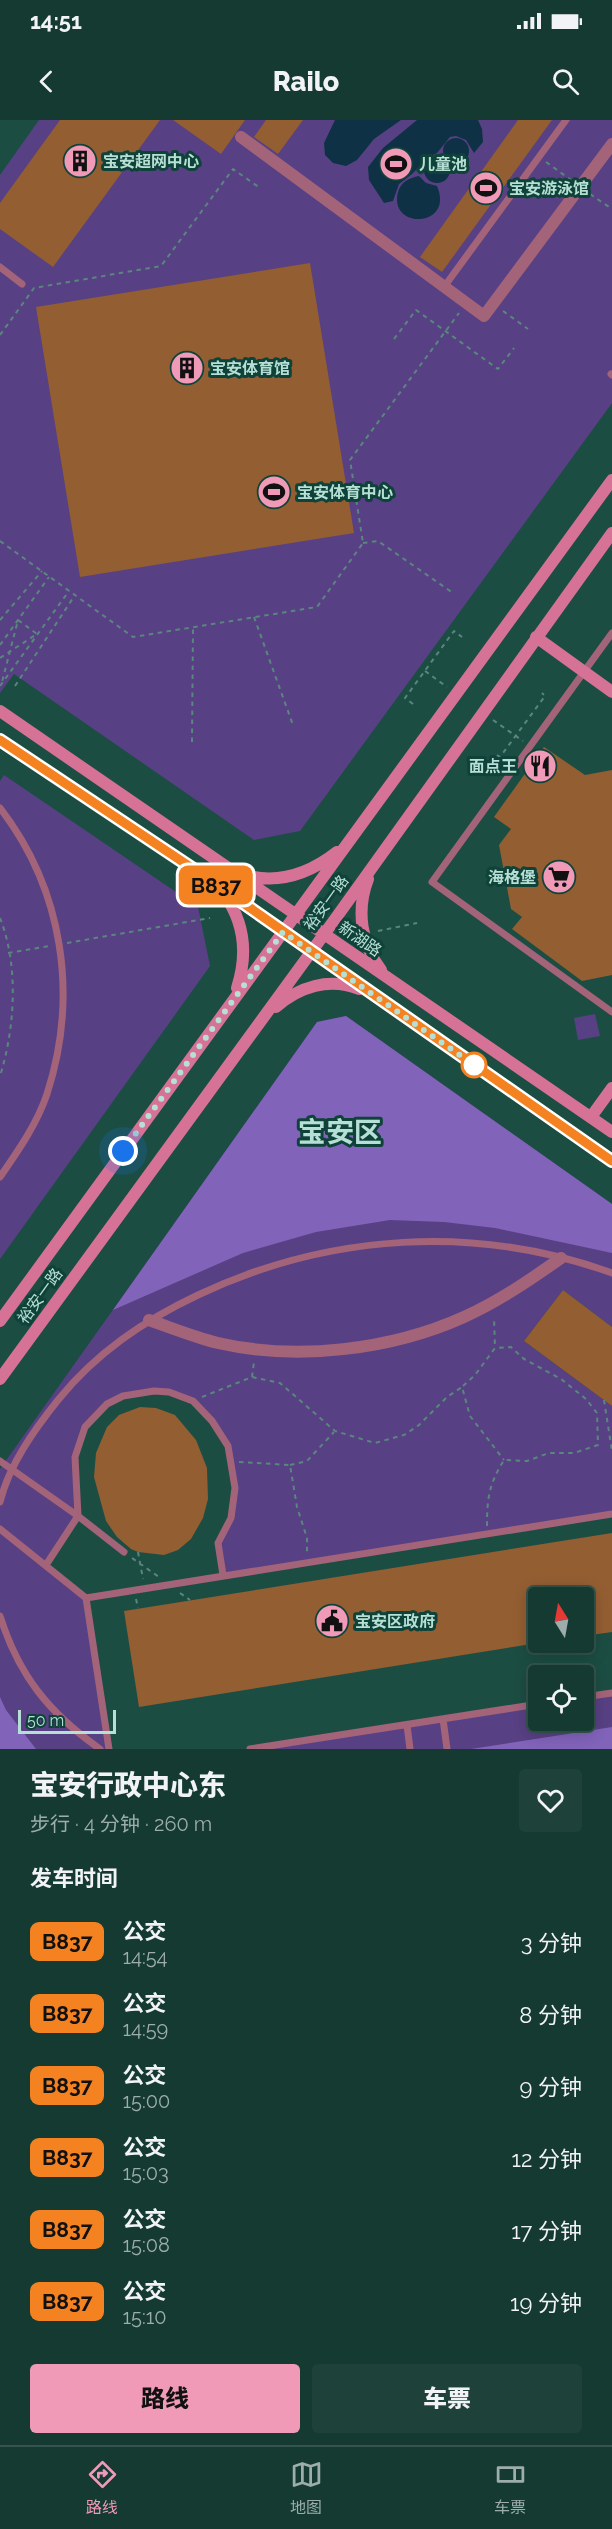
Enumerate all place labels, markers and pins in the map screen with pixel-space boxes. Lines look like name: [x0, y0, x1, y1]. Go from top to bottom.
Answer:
building icon: 宝安超网中心: [62, 143, 98, 179]
sports icon: 儿童池: [378, 146, 414, 182]
place label: 宝安超网中心: [103, 152, 199, 171]
place label: 儿童池: [419, 155, 467, 174]
sports icon: 宝安游泳馆: [468, 170, 504, 206]
place label: 宝安游泳馆: [509, 179, 589, 198]
building icon: 宝安体育馆: [169, 350, 205, 386]
place label: 宝安体育馆: [210, 359, 290, 378]
sports icon: 宝安体育中心: [256, 474, 292, 510]
place label: 宝安体育中心: [297, 483, 393, 502]
restaurant icon: 面点王: [522, 748, 558, 784]
place label: 面点王: [469, 757, 517, 776]
supermarket icon: 海格堡: [541, 859, 577, 895]
place label: 海格堡: [488, 868, 536, 887]
unlabelled marker: [461, 1052, 487, 1078]
public building icon: 宝安区政府: [314, 1603, 350, 1639]
place label: 宝安区政府: [355, 1612, 435, 1631]

